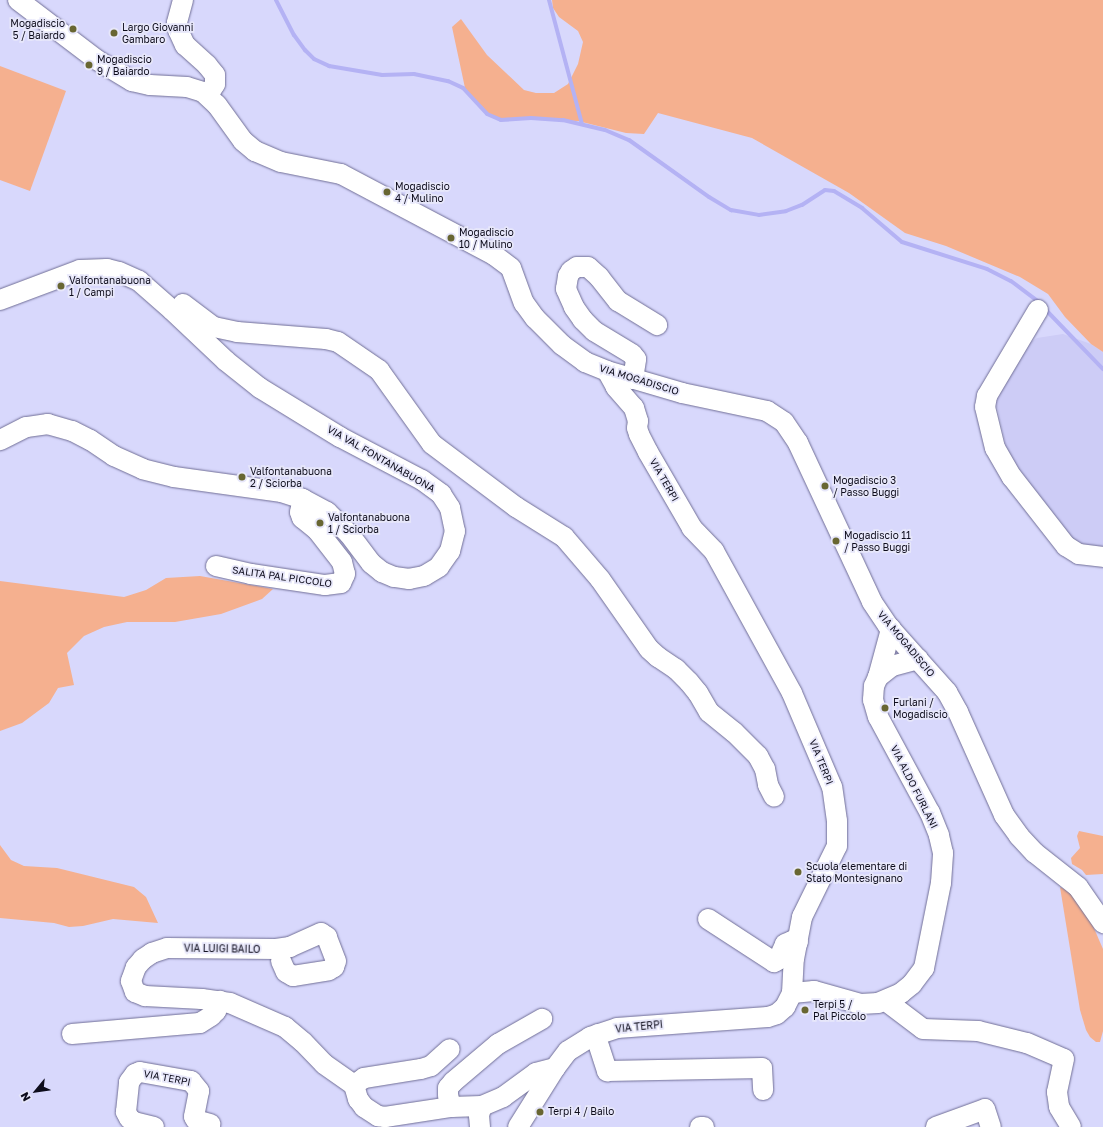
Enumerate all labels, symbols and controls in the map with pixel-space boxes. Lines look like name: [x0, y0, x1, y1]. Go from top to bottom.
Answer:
place label: Mogadiscio 5 / Baiardo: [10, 17, 65, 40]
place label: Largo Giovanni Gambaro: [122, 21, 193, 44]
marker: Mogadiscio 5 / Baiardo: [68, 24, 78, 34]
marker: Largo Giovanni Gambaro: [109, 28, 119, 38]
place label: Mogadiscio 9 / Baiardo: [97, 53, 152, 76]
marker: Mogadiscio 9 / Baiardo: [84, 60, 94, 70]
place label: Mogadiscio 4 / Mulino: [395, 180, 450, 204]
marker: Mogadiscio 4 / Mulino: [382, 187, 392, 197]
place label: Mogadiscio 10 / Mulino: [459, 226, 514, 250]
marker: Mogadiscio 10 / Mulino: [446, 233, 456, 243]
place label: Valfontanabuona 1 / Campi: [69, 274, 151, 298]
marker: Valfontanabuona 1 / Campi: [56, 281, 66, 291]
street label: VIA MOGADISCIO: [598, 362, 680, 398]
street label: VIA VAL FONTANABUONA: [325, 423, 437, 495]
street label: VIA TERPI: [647, 456, 681, 504]
place label: Valfontanabuona 2 / Sciorba: [250, 465, 332, 488]
marker: Valfontanabuona 2 / Sciorba: [237, 472, 247, 482]
place label: Mogadiscio 3 / Passo Buggi: [833, 474, 899, 498]
marker: Mogadiscio 3 / Passo Buggi: [820, 481, 830, 491]
place label: Valfontanabuona 1 / Sciorba: [328, 511, 410, 534]
marker: Valfontanabuona 1 / Sciorba: [315, 518, 325, 528]
place label: Mogadiscio 11 / Passo Buggi: [844, 529, 911, 552]
marker: Mogadiscio 11 / Passo Buggi: [831, 536, 841, 546]
street label: SALITA PAL PICCOLO: [231, 564, 333, 590]
street label: VIA MOGADISCIO: [875, 609, 937, 679]
place label: Furlani / Mogadiscio: [893, 696, 948, 720]
marker: Furlani / Mogadiscio: [880, 703, 890, 713]
street label: VIA TERPI: [806, 738, 836, 786]
street label: VIA ALDO FURLANI: [888, 743, 940, 831]
place label: Scuola elementare di Stato Montesignano: [806, 860, 907, 884]
marker: Scuola elementare di Stato Montesignano: [793, 867, 803, 877]
street label: VIA LUIGI BAILO: [184, 942, 260, 956]
place label: Terpi 5 / Pal Piccolo: [813, 998, 866, 1022]
marker: Terpi 5 / Pal Piccolo: [800, 1005, 810, 1015]
street label: VIA TERPI: [615, 1019, 663, 1035]
street label: VIA TERPI: [142, 1068, 192, 1088]
north arrow: [16, 1071, 56, 1111]
text: N: [17, 1090, 33, 1104]
place label: Terpi 4 / Bailo: [548, 1106, 614, 1118]
marker: Terpi 4 / Bailo: [535, 1107, 545, 1117]

